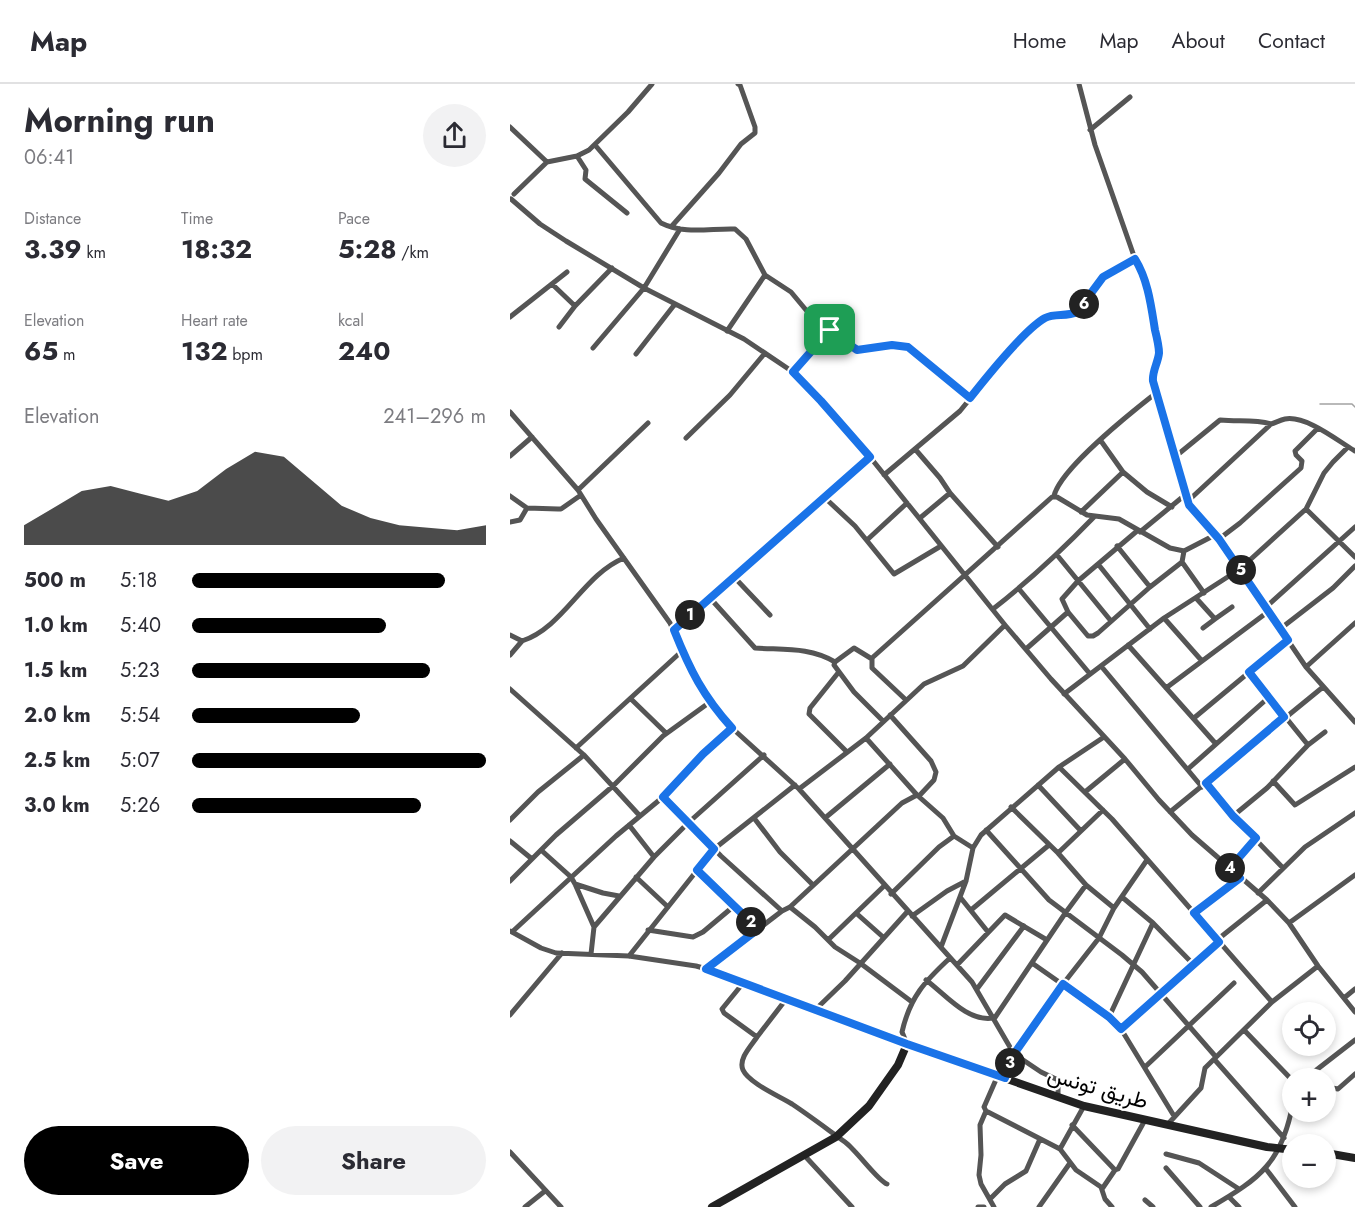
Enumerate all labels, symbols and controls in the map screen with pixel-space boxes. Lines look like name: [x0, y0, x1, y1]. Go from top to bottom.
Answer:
text: Map: [30, 21, 87, 62]
text: Home: [1013, 26, 1066, 56]
text: Map: [1099, 26, 1139, 56]
text: About: [1172, 26, 1225, 56]
text: Contact: [1258, 26, 1325, 56]
text: Morning run: [24, 97, 215, 144]
button: share: [423, 104, 486, 167]
text: 06:41: [24, 143, 74, 172]
text: Distance: [24, 207, 81, 230]
text: Time: [181, 207, 213, 230]
text: Pace: [338, 207, 370, 230]
text: 3.39: [24, 230, 82, 268]
text: 18:32: [181, 230, 252, 268]
text: 5:28: [338, 230, 397, 268]
text: km: [82, 241, 106, 264]
text: /km: [397, 241, 429, 264]
pin: 6: [1069, 289, 1099, 319]
text: 6: [1079, 292, 1089, 315]
pin: [804, 304, 855, 355]
text: Elevation: [24, 309, 84, 332]
text: Heart rate: [181, 309, 248, 332]
text: kcal: [338, 309, 364, 332]
icon: arrive: [813, 313, 846, 346]
text: 65: [24, 332, 58, 370]
text: 132: [181, 332, 227, 370]
text: 240: [338, 332, 390, 370]
text: m: [58, 343, 75, 366]
text: bpm: [227, 343, 263, 366]
text: Elevation: [24, 402, 99, 431]
text: 241–296 m: [383, 402, 486, 431]
pin: 5: [1226, 555, 1256, 585]
text: 5: [1236, 558, 1246, 581]
text: 500 m: [24, 566, 86, 595]
text: 5:18: [120, 566, 157, 595]
pin: 1: [675, 600, 705, 630]
text: 1: [686, 603, 694, 626]
text: 1.0 km: [24, 611, 88, 640]
text: 5:40: [120, 611, 161, 640]
text: 1.5 km: [24, 656, 87, 685]
text: 5:23: [120, 656, 160, 685]
text: 2.0 km: [24, 701, 91, 730]
text: 5:54: [120, 701, 160, 730]
text: 2.5 km: [24, 746, 90, 775]
text: 5:07: [120, 746, 160, 775]
text: 3.0 km: [24, 791, 90, 820]
text: 5:26: [120, 791, 160, 820]
pin: 4: [1215, 853, 1245, 883]
text: 4: [1224, 856, 1236, 879]
pin: 2: [736, 907, 766, 937]
text: 2: [746, 910, 756, 933]
map controls: [1282, 1002, 1336, 1188]
button: locate: [1282, 1002, 1336, 1056]
pin: 3: [995, 1048, 1025, 1078]
text: 3: [1005, 1051, 1015, 1074]
street label: طريق تونس: [1044, 1057, 1152, 1117]
button: +: [1282, 1068, 1336, 1122]
button: Save: [24, 1126, 249, 1195]
button: Share: [261, 1126, 486, 1195]
button: −: [1282, 1134, 1336, 1188]

